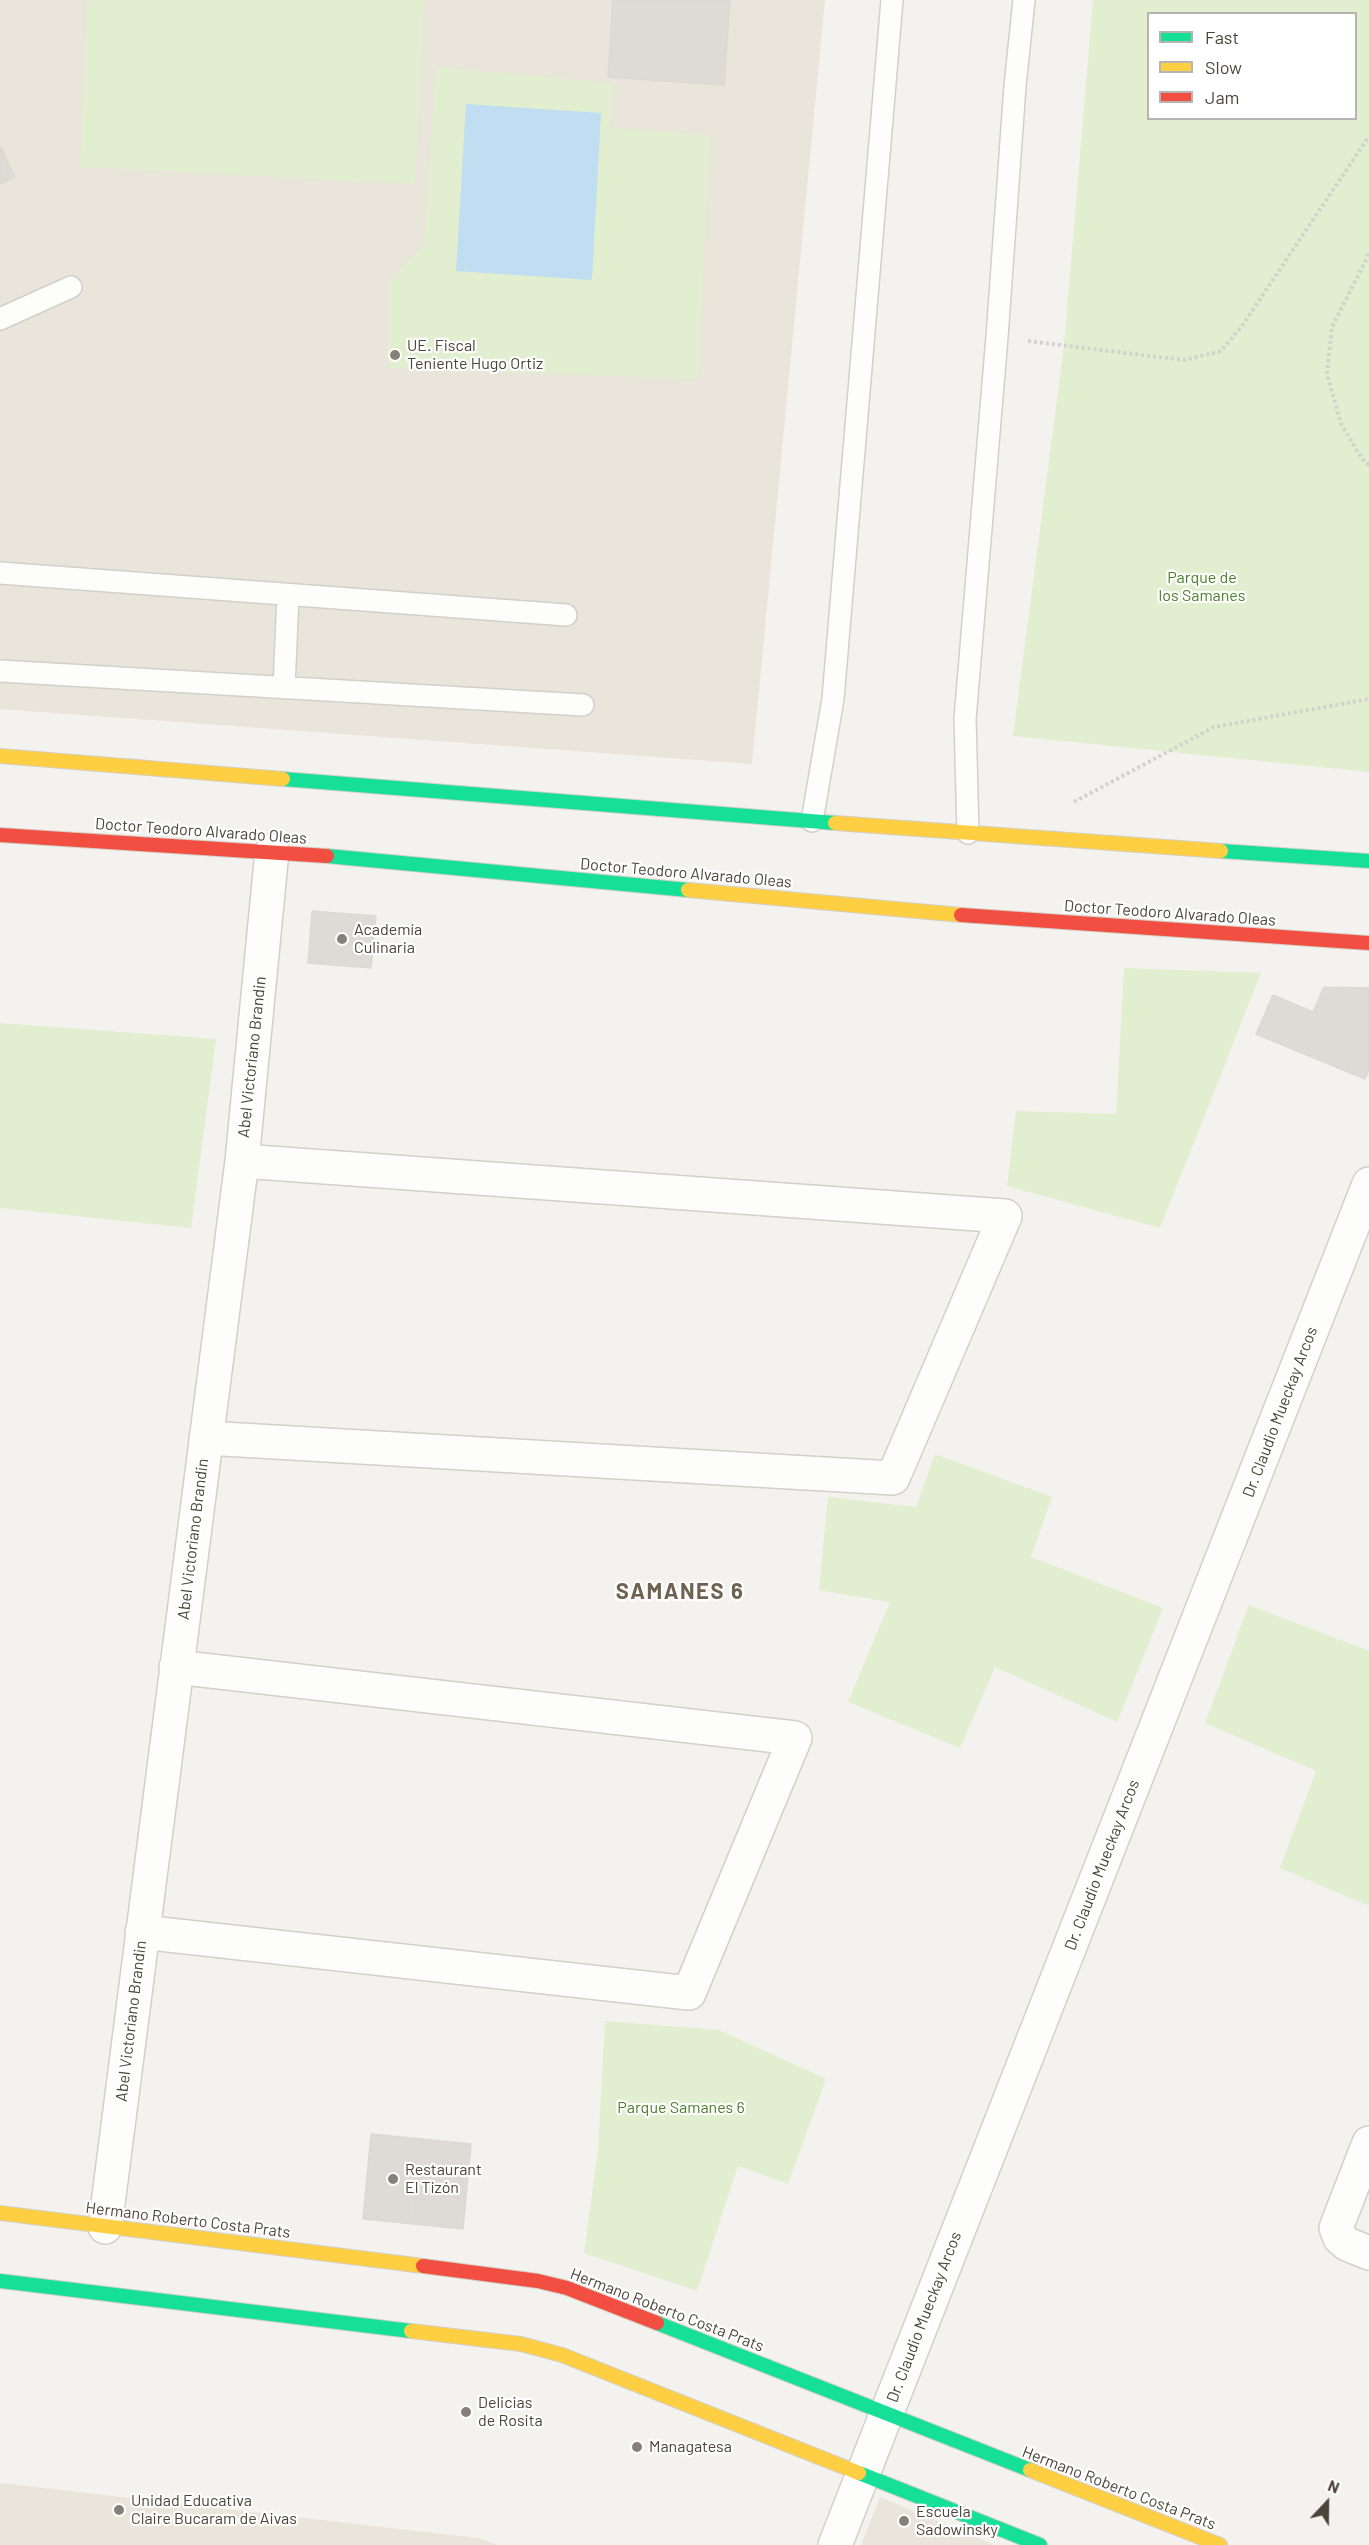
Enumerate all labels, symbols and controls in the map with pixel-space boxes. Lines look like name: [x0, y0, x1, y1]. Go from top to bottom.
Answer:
legend: [1147, 12, 1357, 120]
text: Fast: [1205, 26, 1239, 48]
text: Slow: [1205, 56, 1242, 78]
text: Jam: [1205, 86, 1239, 108]
place label: UE. Fiscal Teniente Hugo Ortiz: [407, 336, 543, 374]
marker: UE. Fiscal Teniente Hugo Ortiz: [388, 348, 402, 362]
park label: Parque de los Samanes: [1159, 568, 1245, 606]
street label: Doctor Teodoro Alvarado Oleas: [95, 814, 307, 848]
street label: Doctor Teodoro Alvarado Oleas: [579, 854, 793, 892]
street label: Doctor Teodoro Alvarado Oleas: [1064, 896, 1276, 930]
place label: Academía Culinaria: [354, 920, 422, 958]
marker: Academía Culinaria: [335, 932, 349, 946]
street label: Abel Victoriano Brandin: [234, 975, 270, 1139]
street label: Dr. Claudio Mueckay Arcos: [1239, 1324, 1321, 1500]
street label: Abel Victoriano Brandin: [174, 1457, 212, 1621]
district label: SAMANES 6: [616, 1579, 744, 1605]
street label: Dr. Claudio Mueckay Arcos: [1061, 1777, 1143, 1953]
street label: Abel Victoriano Brandin: [112, 1939, 150, 2103]
park label: Parque Samanes 6: [617, 2098, 745, 2118]
place label: Restaurant El Tizón: [405, 2160, 482, 2198]
marker: Restaurant El Tizón: [386, 2172, 400, 2186]
street label: Hermano Roberto Costa Prats: [85, 2198, 291, 2242]
street label: Dr. Claudio Mueckay Arcos: [883, 2229, 965, 2405]
street label: Hermano Roberto Costa Prats: [567, 2264, 767, 2356]
place label: Delicias de Rosita: [478, 2393, 543, 2431]
marker: Delicias de Rosita: [459, 2405, 473, 2419]
place label: Managatesa: [649, 2437, 732, 2457]
marker: Managatesa: [630, 2440, 644, 2454]
street label: Hermano Roberto Costa Prats: [1019, 2442, 1219, 2534]
north arrow: [1297, 2473, 1357, 2533]
text: N: [1325, 2475, 1342, 2497]
place label: Unidad Educativa Claire Bucaram de Aivas: [131, 2491, 297, 2529]
place label: Escuela Sadowinsky: [916, 2502, 998, 2540]
marker: Unidad Educativa Claire Bucaram de Aivas: [112, 2503, 126, 2517]
marker: Escuela Sadowinsky: [897, 2514, 911, 2528]

